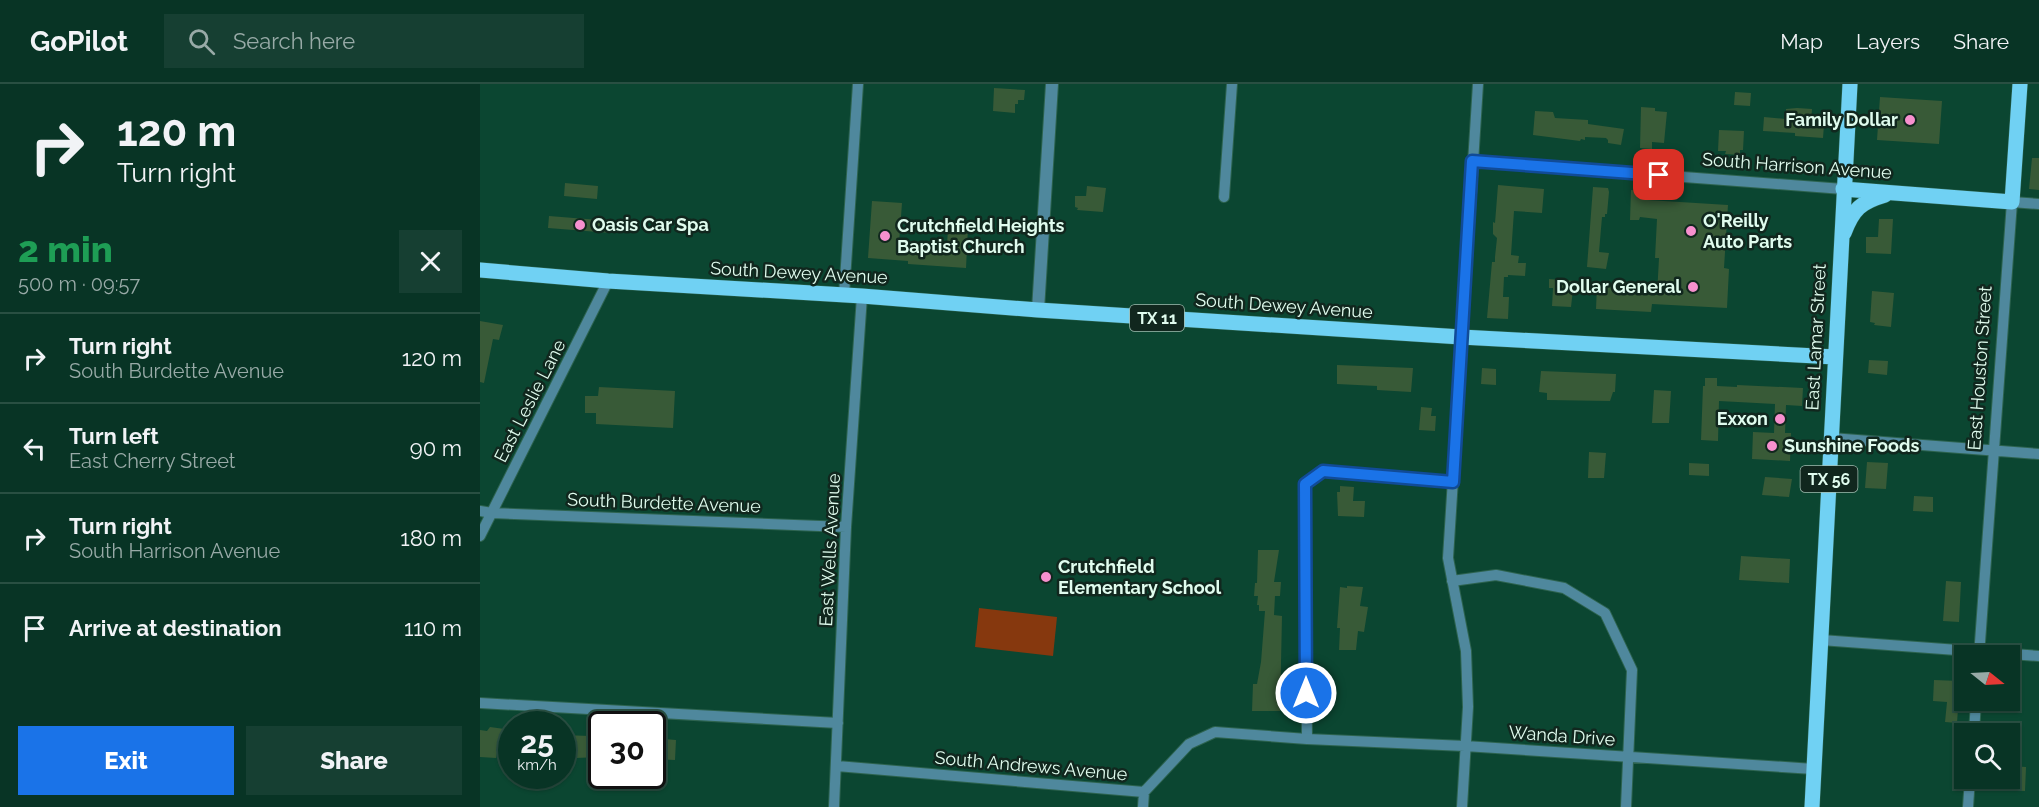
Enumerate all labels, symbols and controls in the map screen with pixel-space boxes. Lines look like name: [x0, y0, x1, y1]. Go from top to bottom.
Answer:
search box: [164, 14, 584, 68]
text: GoPilot: [30, 25, 128, 58]
icon: search: [185, 25, 218, 58]
text: Search here: [233, 28, 355, 54]
text: Map: [1780, 29, 1823, 54]
text: Layers: [1856, 29, 1920, 54]
text: Share: [1953, 29, 2009, 54]
text: 120 m: [117, 107, 236, 156]
icon: right: [18, 108, 96, 186]
place label: Family Dollar: [1785, 109, 1898, 130]
marker: Family Dollar: [1903, 113, 1917, 127]
street label: South Harrison Avenue: [1701, 148, 1893, 183]
pin: [1633, 149, 1684, 200]
text: Turn right: [117, 157, 236, 188]
icon: arrive: [1642, 158, 1675, 191]
place label: O'Reilly Auto Parts: [1703, 210, 1792, 252]
place label: Oasis Car Spa: [592, 214, 709, 235]
place label: Crutchfield Heights Baptist Church: [897, 215, 1065, 257]
marker: Oasis Car Spa: [573, 218, 587, 232]
marker: O'Reilly Auto Parts: [1684, 224, 1698, 238]
text: 2 min: [18, 228, 113, 270]
marker: Crutchfield Heights Baptist Church: [878, 229, 892, 243]
button: close: [399, 230, 462, 293]
street label: South Dewey Avenue: [710, 257, 889, 288]
street label: East Lamar Street: [1801, 263, 1830, 411]
text: 500 m · 09:57: [18, 272, 140, 296]
place label: Dollar General: [1556, 276, 1681, 297]
marker: Dollar General: [1686, 280, 1700, 294]
street label: East Houston Street: [1963, 285, 1996, 451]
street label: South Dewey Avenue: [1195, 289, 1374, 322]
road number: TX 11: [1130, 305, 1184, 331]
text: Turn right: [69, 333, 172, 359]
street label: East Leslie Lane: [490, 336, 570, 466]
icon: right: [18, 342, 51, 375]
text: 120 m: [402, 345, 462, 371]
text: South Burdette Avenue: [69, 359, 284, 383]
place label: Exxon: [1717, 408, 1768, 429]
marker: Exxon: [1773, 412, 1787, 426]
text: Turn left: [69, 423, 159, 449]
icon: left: [18, 432, 51, 465]
text: 90 m: [410, 435, 462, 461]
place label: Sunshine Foods: [1784, 435, 1920, 456]
marker: Sunshine Foods: [1765, 439, 1779, 453]
text: East Cherry Street: [69, 449, 236, 473]
road number: TX 56: [1800, 466, 1858, 492]
street label: East Wells Avenue: [815, 472, 844, 627]
street label: South Burdette Avenue: [567, 489, 762, 516]
text: Turn right: [69, 513, 172, 539]
icon: right: [18, 522, 51, 555]
text: 180 m: [400, 525, 462, 551]
text: South Harrison Avenue: [69, 539, 280, 563]
place label: Crutchfield Elementary School: [1058, 556, 1222, 598]
marker: Crutchfield Elementary School: [1039, 570, 1053, 584]
icon: arrive: [18, 612, 51, 645]
text: Arrive at destination: [69, 615, 282, 641]
text: 110 m: [404, 615, 462, 641]
north arrow: [1954, 645, 2020, 711]
map controls: [1954, 645, 2020, 789]
position arrow: [1274, 661, 1338, 725]
speed limit sign: 30: [588, 711, 666, 789]
street label: Wanda Drive: [1508, 721, 1616, 750]
button: search: [1954, 723, 2020, 789]
text: 25: [520, 725, 554, 760]
button: Exit: [18, 726, 234, 795]
button: Share: [246, 726, 462, 795]
street label: South Andrews Avenue: [934, 747, 1129, 784]
text: km/h: [517, 756, 557, 774]

